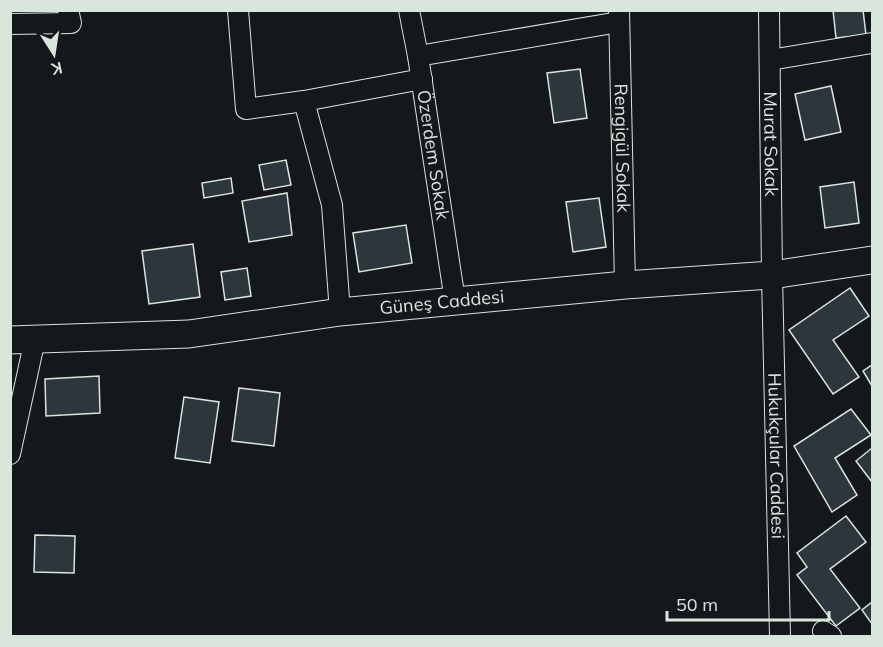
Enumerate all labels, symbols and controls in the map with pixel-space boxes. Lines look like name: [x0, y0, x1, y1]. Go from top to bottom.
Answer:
north arrow: [24, 24, 84, 84]
text: K: [49, 58, 64, 80]
street label: Rengigül Sokak: [610, 83, 635, 213]
street label: Özerdem Sokak: [412, 88, 455, 222]
street label: Murat Sokak: [759, 91, 783, 197]
street label: Güneş Caddesi: [378, 285, 505, 319]
street label: Hukukçular Caddesi: [763, 373, 790, 539]
scale bar: [667, 584, 829, 622]
text: 50 m: [676, 593, 718, 616]

